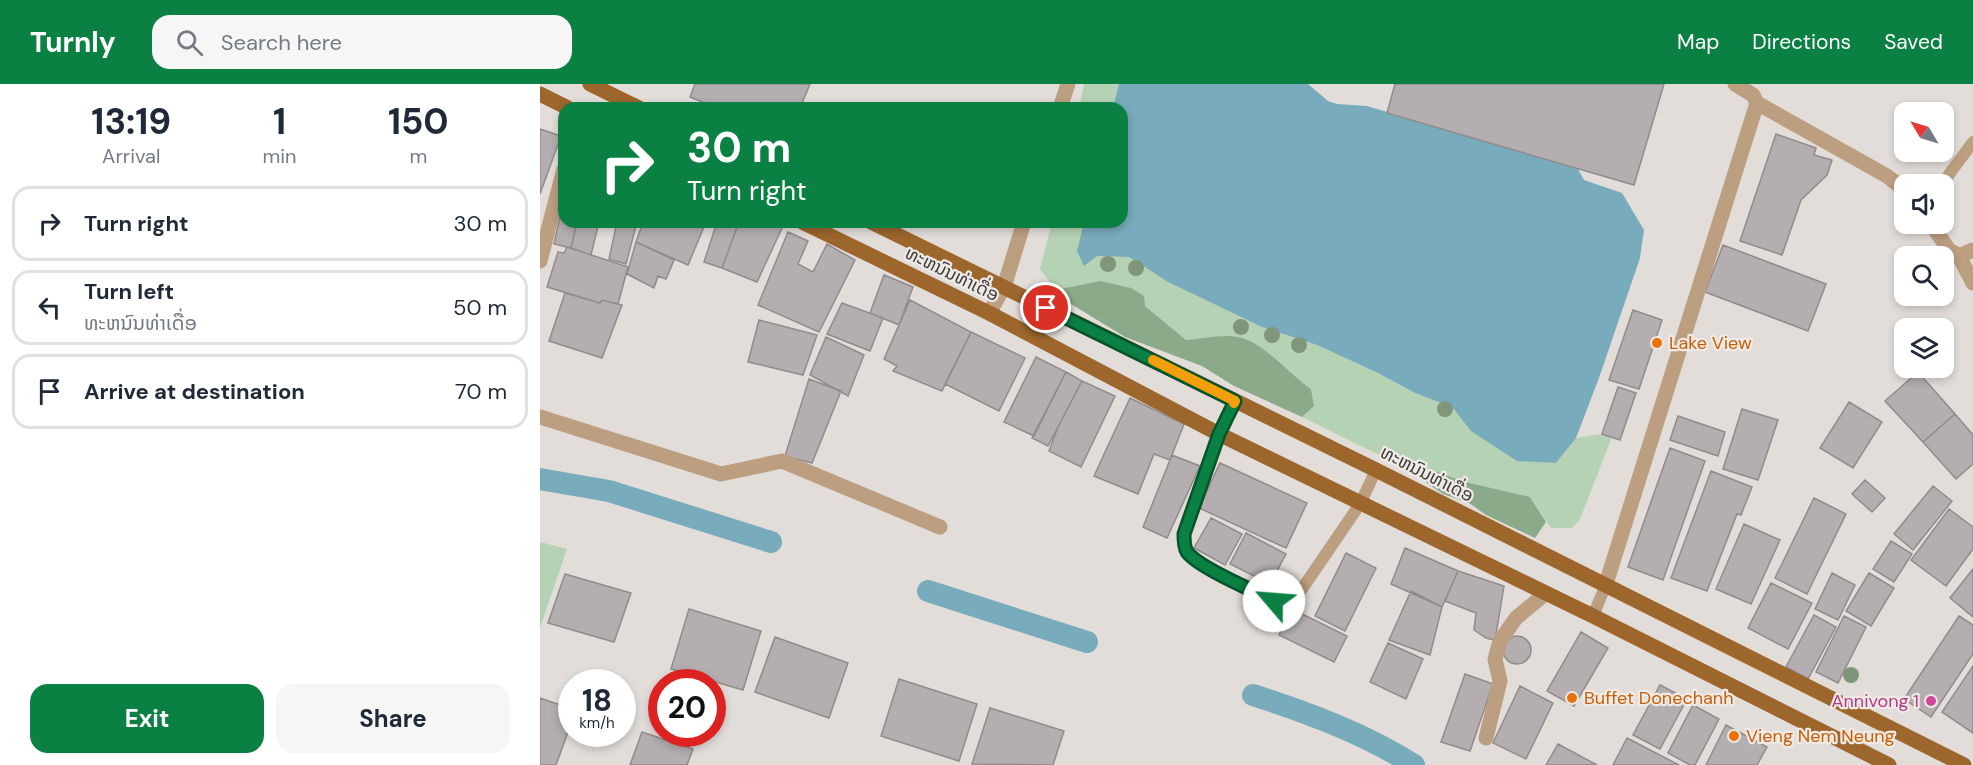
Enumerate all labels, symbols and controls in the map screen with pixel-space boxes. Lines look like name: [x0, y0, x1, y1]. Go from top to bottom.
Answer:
search box: [152, 15, 572, 69]
text: Turnly: [30, 24, 116, 61]
icon: search: [173, 26, 206, 59]
text: Search here: [221, 28, 342, 57]
text: Map: [1677, 28, 1719, 56]
text: Directions: [1752, 28, 1851, 56]
text: Saved: [1884, 28, 1943, 56]
text: 13:19: [91, 98, 171, 145]
text: 1: [273, 98, 286, 145]
text: 150: [388, 98, 449, 145]
north arrow: [1894, 102, 1954, 162]
map controls: [1894, 102, 1954, 378]
text: 30 m: [687, 120, 791, 175]
icon: right: [588, 126, 666, 204]
text: Arrival: [102, 143, 160, 169]
text: min: [262, 143, 297, 169]
text: m: [409, 143, 427, 169]
text: Turn right: [687, 173, 807, 208]
button: sound: [1894, 174, 1954, 234]
icon: right: [33, 207, 66, 240]
text: Turn right: [84, 209, 189, 238]
text: 30 m: [453, 209, 507, 238]
street label: ທະຫນົນທ່າເດື່ອ: [901, 239, 1004, 307]
button: search: [1894, 246, 1954, 306]
text: Turn left: [84, 277, 174, 306]
pin: [1020, 282, 1071, 333]
icon: left: [33, 291, 66, 324]
icon: arrive: [1029, 291, 1062, 324]
text: 50 m: [453, 293, 507, 322]
text: ທະຫນົນທ່າເດື່ອ: [84, 310, 197, 336]
button: layers: [1894, 318, 1954, 378]
place label: Lake View: [1669, 331, 1752, 355]
marker: Lake View: [1650, 336, 1664, 350]
icon: arrive: [33, 375, 66, 408]
text: Arrive at destination: [84, 377, 305, 406]
text: 70 m: [455, 377, 507, 406]
street label: ທະຫນົນທ່າເດື່ອ: [1376, 438, 1479, 508]
position arrow: [1242, 569, 1306, 633]
speed limit sign: 20: [648, 669, 726, 747]
text: 18: [582, 681, 612, 720]
button: Exit: [30, 684, 264, 753]
button: Share: [276, 684, 510, 753]
place label: Buffet Donechanh: [1584, 686, 1734, 710]
place label: Annivong 1: [1832, 689, 1919, 713]
marker: Buffet Donechanh: [1565, 691, 1579, 705]
marker: Annivong 1: [1924, 694, 1938, 708]
text: km/h: [579, 713, 615, 733]
place label: Vieng Nem Neung: [1746, 724, 1895, 748]
marker: Vieng Nem Neung: [1727, 729, 1741, 743]

